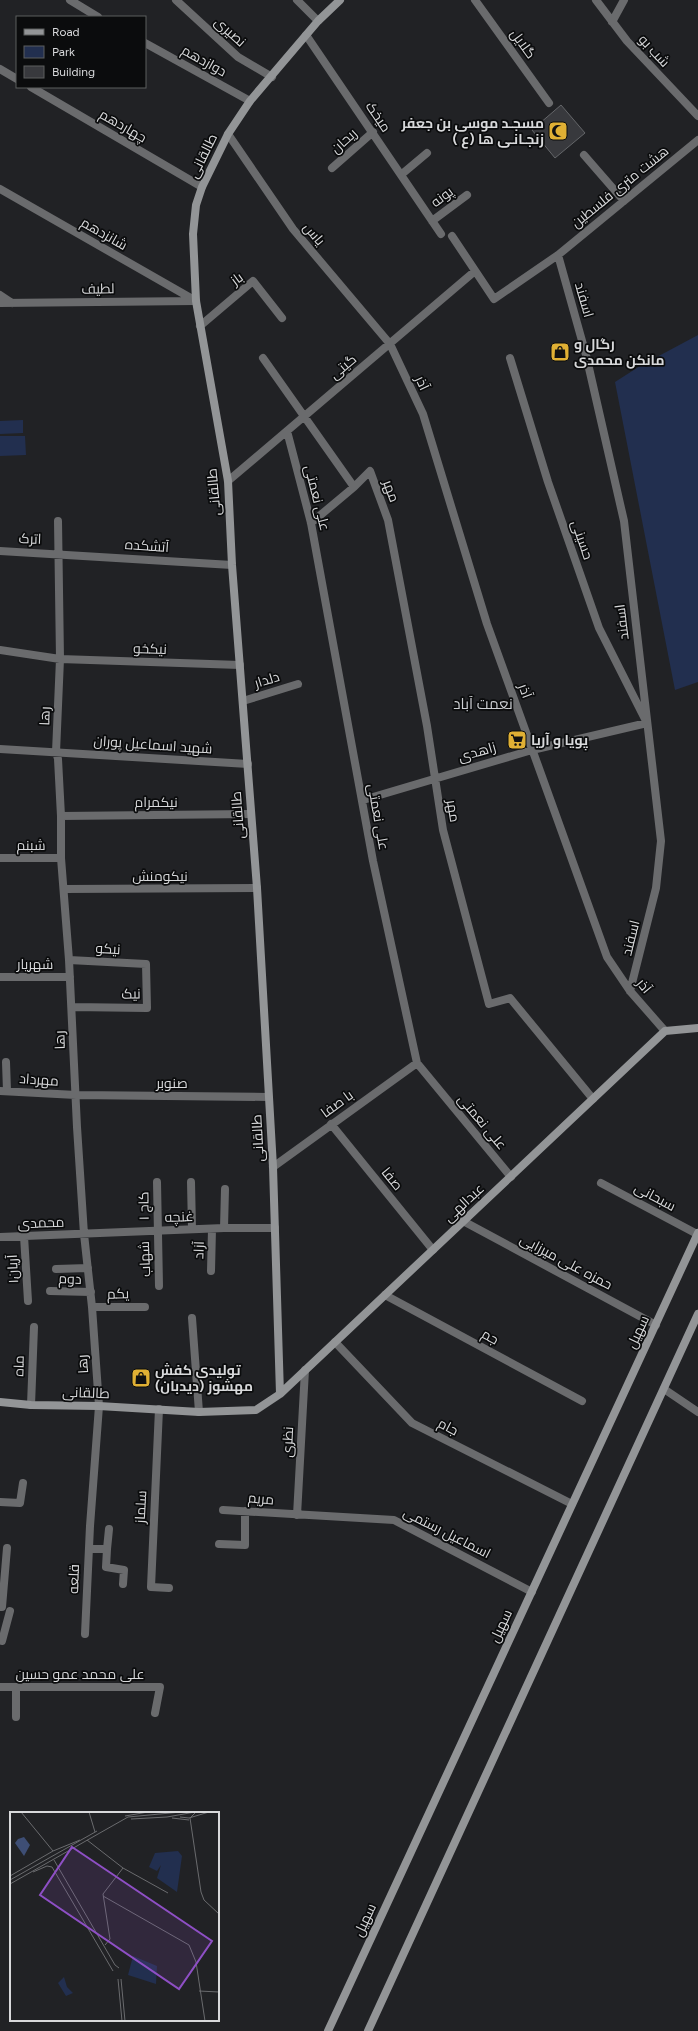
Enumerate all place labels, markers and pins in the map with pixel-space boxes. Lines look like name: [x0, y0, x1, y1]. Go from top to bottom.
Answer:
place label: مسجـد موسی بن جعفر ( ع) زنجـانـی ها: [400, 115, 544, 149]
mosque icon: مسجـد موسی بن جعفر ( ع) زنجـانـی ها: [547, 120, 569, 142]
place label: رگال و مانکن محمدی: [574, 336, 664, 369]
shop icon: رگال و مانکن محمدی: [549, 341, 571, 363]
supermarket icon: پویا و آریا: [506, 729, 528, 751]
place label: پویا و آریا: [531, 732, 588, 751]
place label: تولیدی کفش مهشوز (دیدبان): [155, 1362, 253, 1395]
shop icon: تولیدی کفش مهشوز (دیدبان): [130, 1367, 152, 1389]

